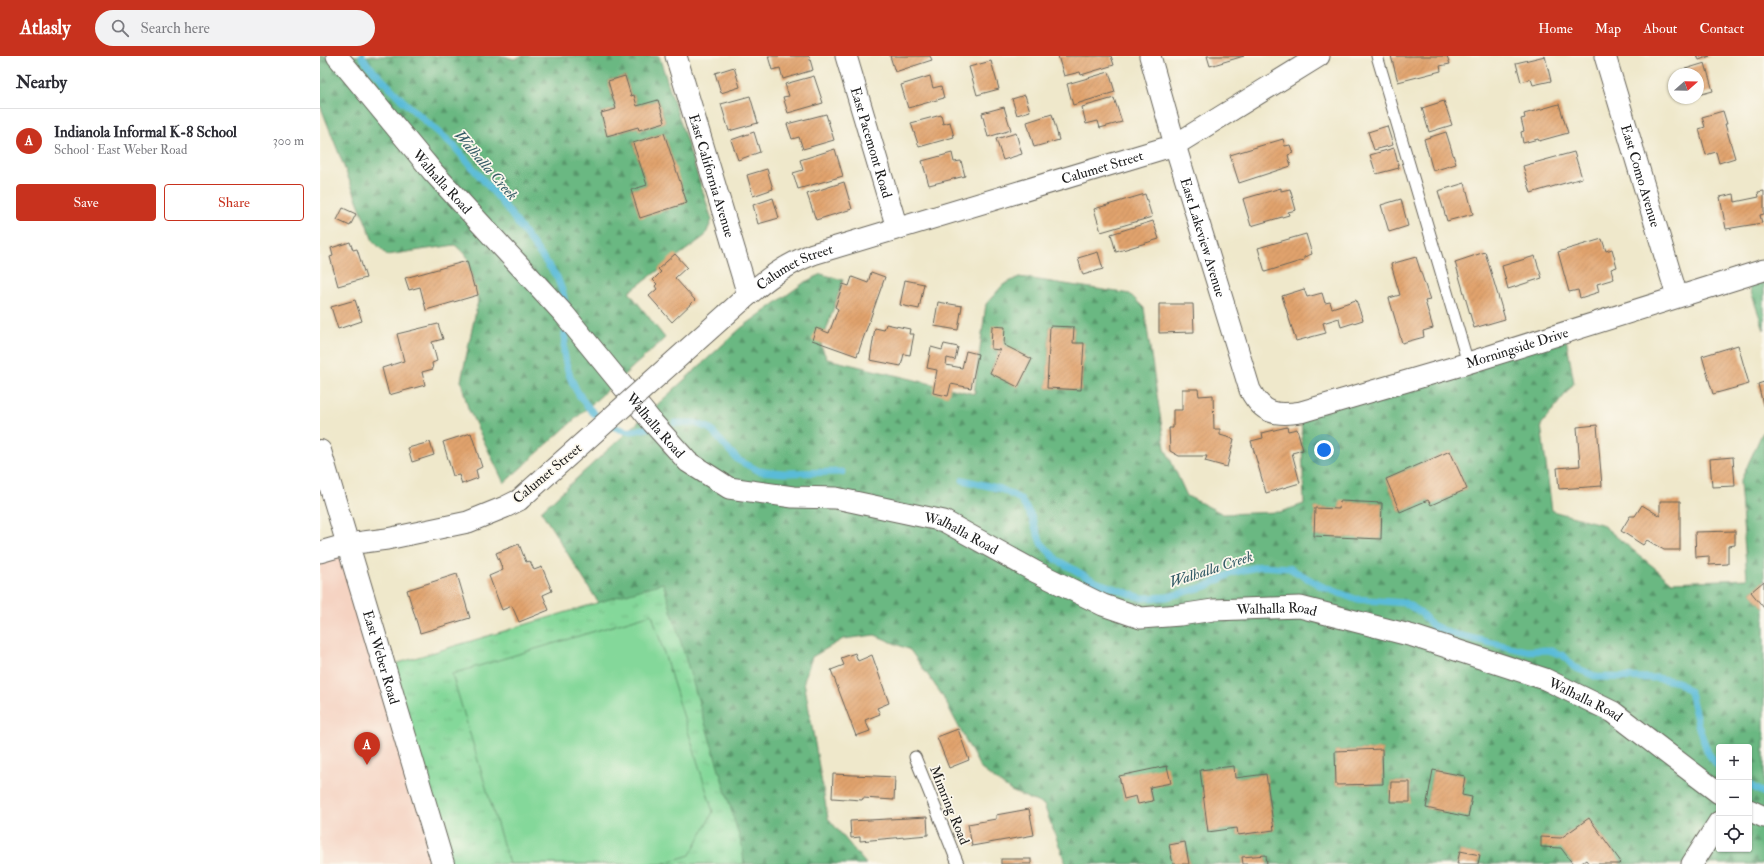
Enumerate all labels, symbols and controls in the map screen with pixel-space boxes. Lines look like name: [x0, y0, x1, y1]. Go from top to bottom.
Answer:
search box: [95, 10, 375, 46]
text: Atlasly: [20, 16, 71, 40]
icon: search: [109, 17, 131, 39]
text: Search here: [141, 19, 210, 38]
text: Home: [1538, 20, 1573, 37]
text: Map: [1595, 20, 1621, 37]
text: About: [1643, 20, 1677, 37]
text: Contact: [1699, 20, 1744, 37]
north arrow: [1668, 68, 1704, 104]
text: Nearby: [16, 72, 67, 93]
street label: East Pacemont Road: [847, 85, 896, 200]
street label: East California Avenue: [685, 112, 738, 240]
text: Indianola Informal K-8 School: [54, 123, 237, 142]
street label: East Como Avenue: [1617, 123, 1664, 229]
water label: Walhalla Creek: [450, 126, 521, 204]
text: A: [25, 133, 33, 149]
text: 300 m: [273, 133, 304, 149]
text: School · East Weber Road: [54, 142, 187, 158]
street label: Walhalla Road: [408, 145, 475, 218]
street label: Calumet Street: [1059, 147, 1146, 188]
street label: East Lakeview Avenue: [1176, 176, 1229, 299]
button: Save: [16, 184, 156, 221]
button: Share: [164, 184, 304, 221]
street label: Calumet Street: [753, 240, 835, 294]
street label: Morningside Drive: [1464, 324, 1571, 372]
street label: Walhalla Road: [622, 389, 688, 462]
street label: Calumet Street: [509, 439, 586, 507]
your location: [1314, 440, 1334, 460]
street label: Walhalla Road: [922, 509, 1001, 558]
water label: Walhalla Creek: [1167, 547, 1255, 592]
street label: Walhalla Road: [1235, 599, 1319, 620]
street label: East Weber Road: [359, 608, 403, 706]
street label: Walhalla Road: [1545, 674, 1626, 725]
pin: A: [354, 732, 380, 765]
map controls: [1716, 744, 1752, 852]
button: +: [1716, 744, 1752, 780]
street label: Mimring Road: [926, 763, 973, 847]
button: −: [1716, 780, 1752, 816]
button: locate: [1716, 816, 1752, 852]

